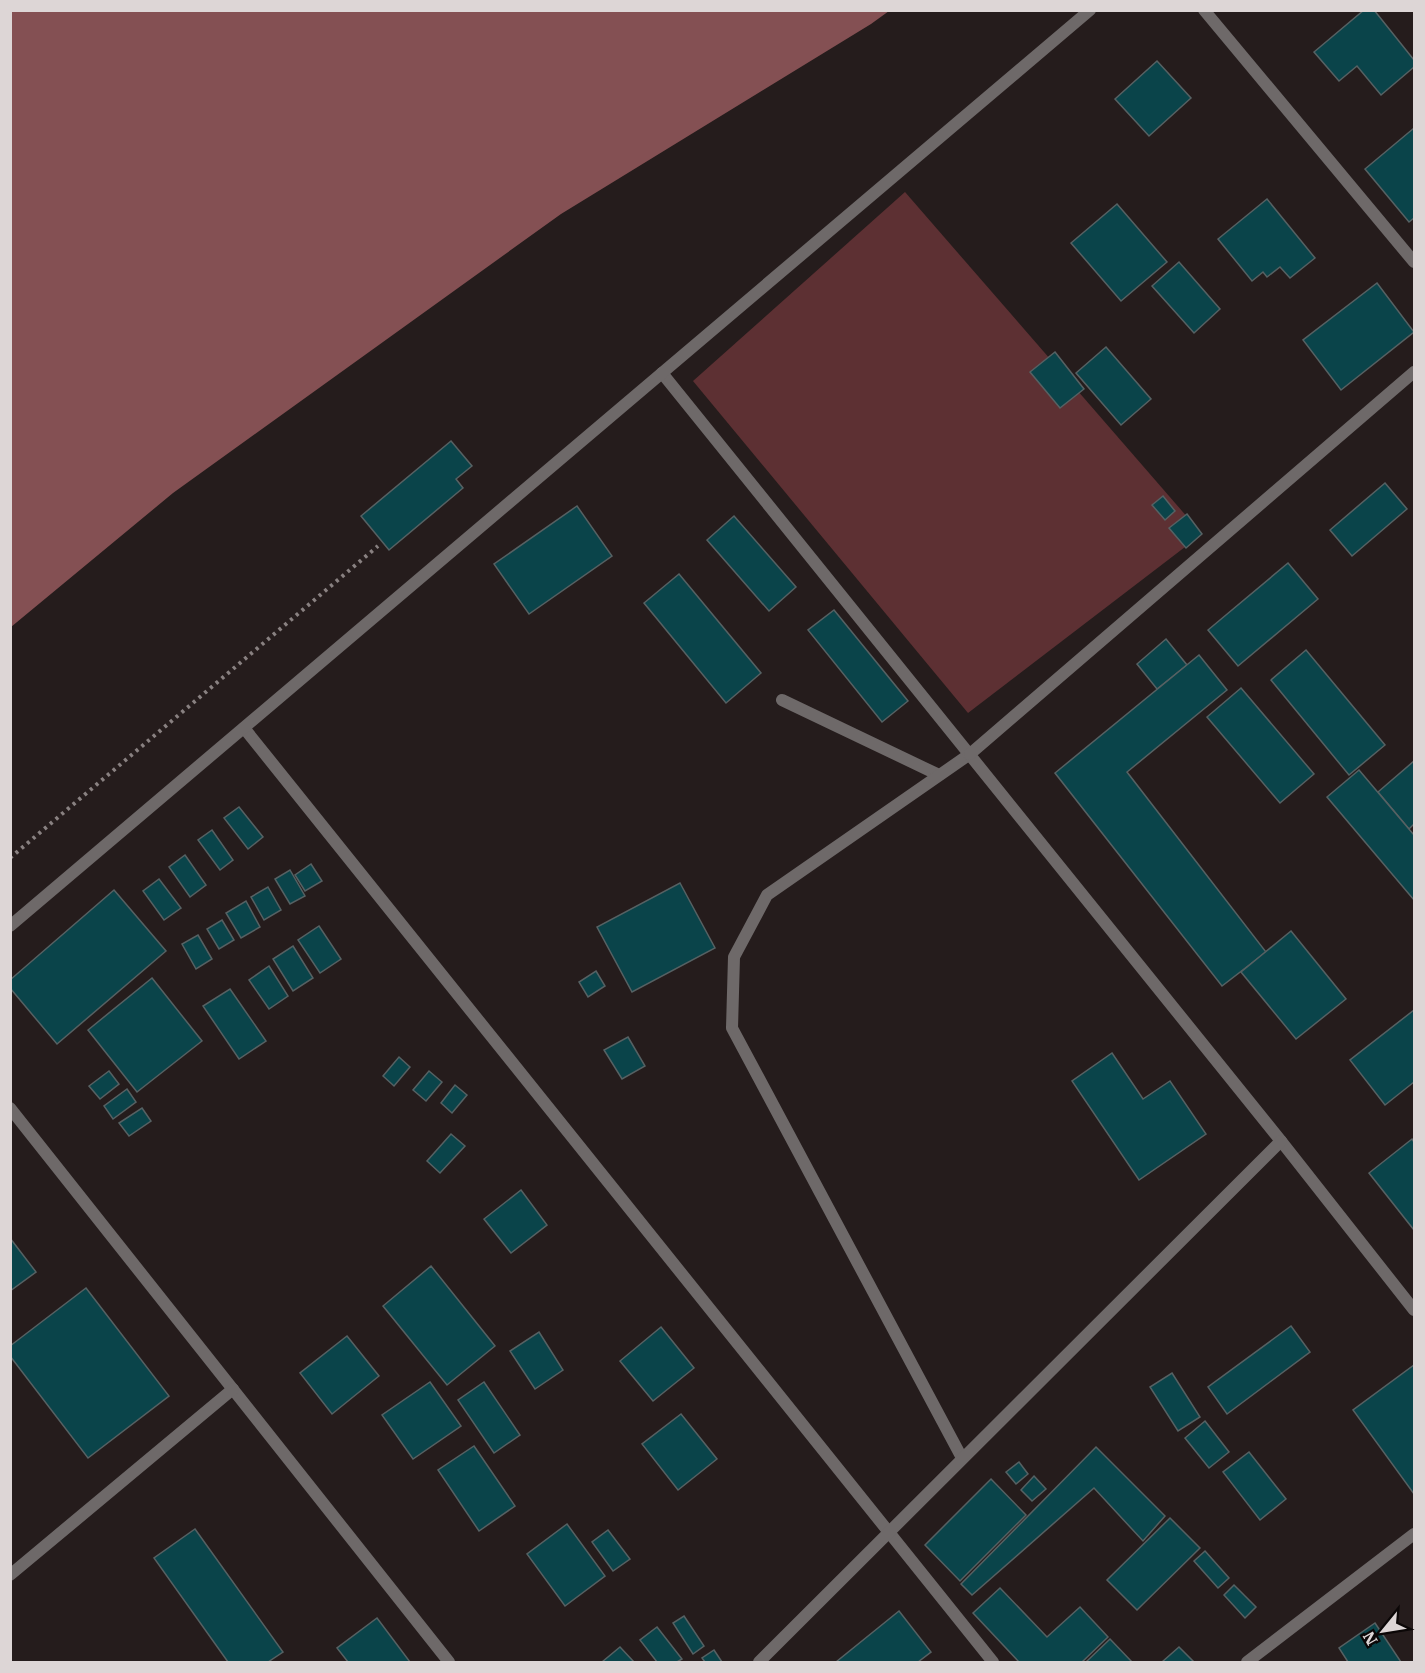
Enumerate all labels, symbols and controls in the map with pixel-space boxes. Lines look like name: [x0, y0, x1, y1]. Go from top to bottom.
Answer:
north arrow: [1353, 1601, 1413, 1661]
text: N: [1358, 1628, 1382, 1649]

